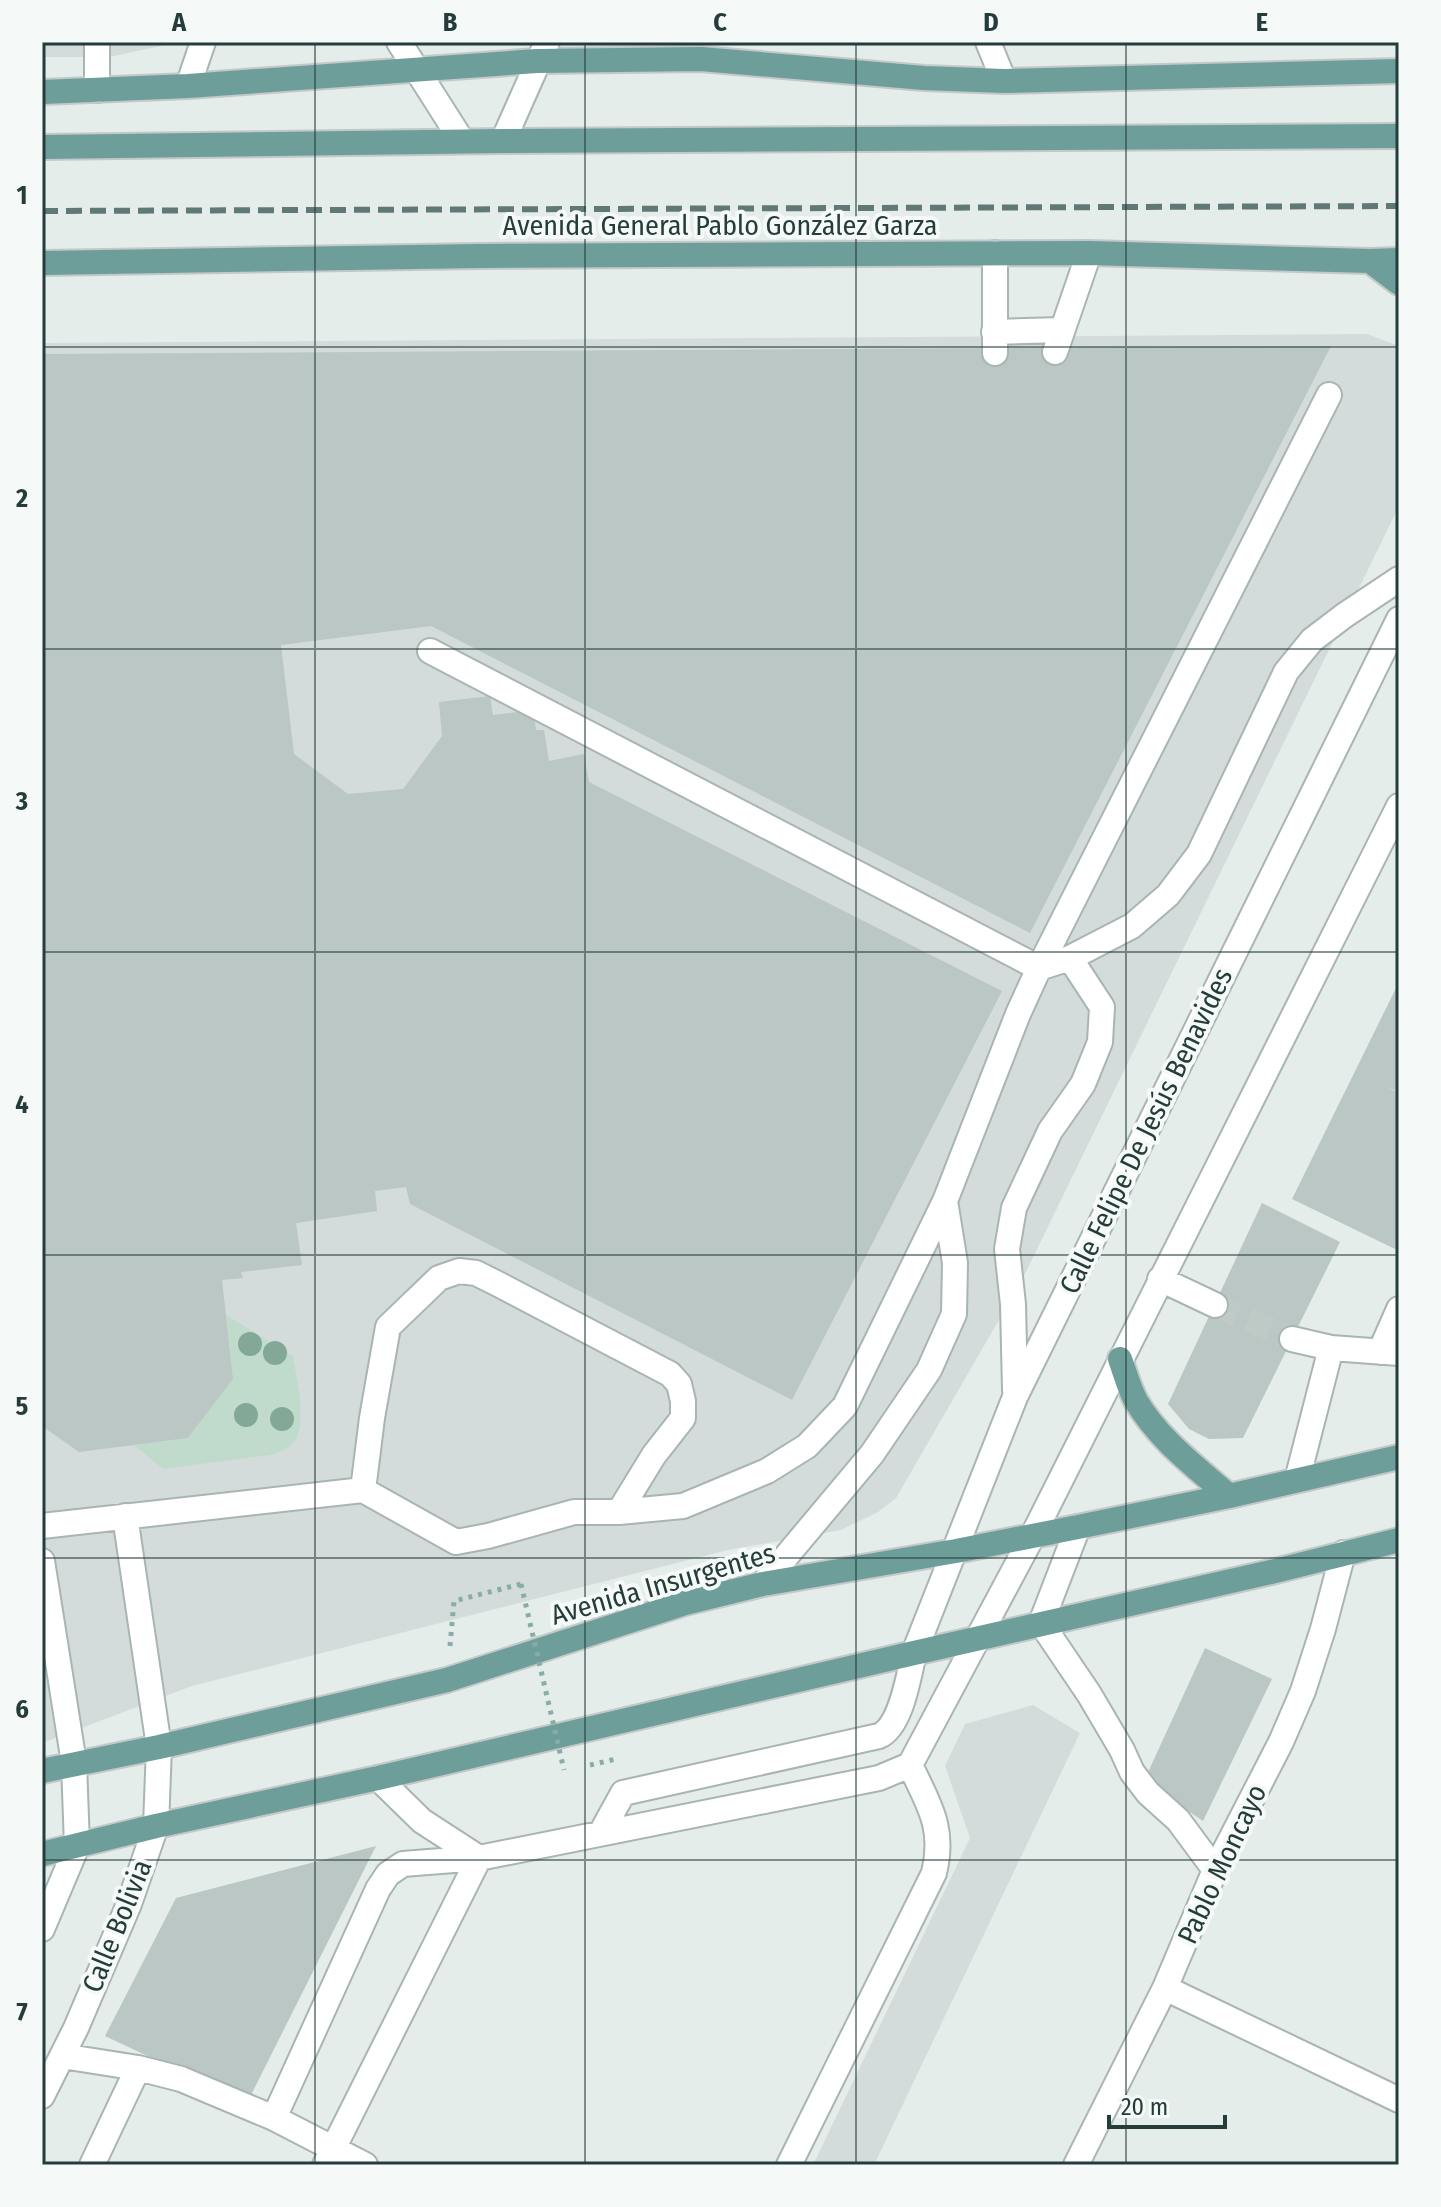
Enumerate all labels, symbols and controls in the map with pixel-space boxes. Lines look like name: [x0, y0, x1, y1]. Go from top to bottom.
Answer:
text: A: [171, 7, 187, 38]
text: B: [443, 7, 458, 38]
text: C: [713, 7, 727, 38]
text: D: [983, 7, 999, 38]
text: E: [1256, 7, 1268, 38]
text: 1: [17, 180, 28, 211]
street label: Avenida General Pablo González Garza: [502, 209, 938, 242]
text: 2: [15, 483, 28, 514]
text: 3: [15, 786, 28, 817]
street label: Calle Felipe De Jesús Benavides: [1053, 963, 1239, 1299]
text: 4: [15, 1089, 29, 1120]
text: 5: [16, 1391, 29, 1422]
street label: Avenida Insurgentes: [547, 1536, 779, 1632]
text: 6: [15, 1694, 29, 1725]
street label: Pablo Moncayo: [1171, 1779, 1273, 1949]
street label: Calle Bolivia: [75, 1855, 159, 1997]
text: 7: [16, 1997, 28, 2028]
scale bar: [1109, 2079, 1225, 2129]
text: 20 m: [1121, 2093, 1168, 2121]

